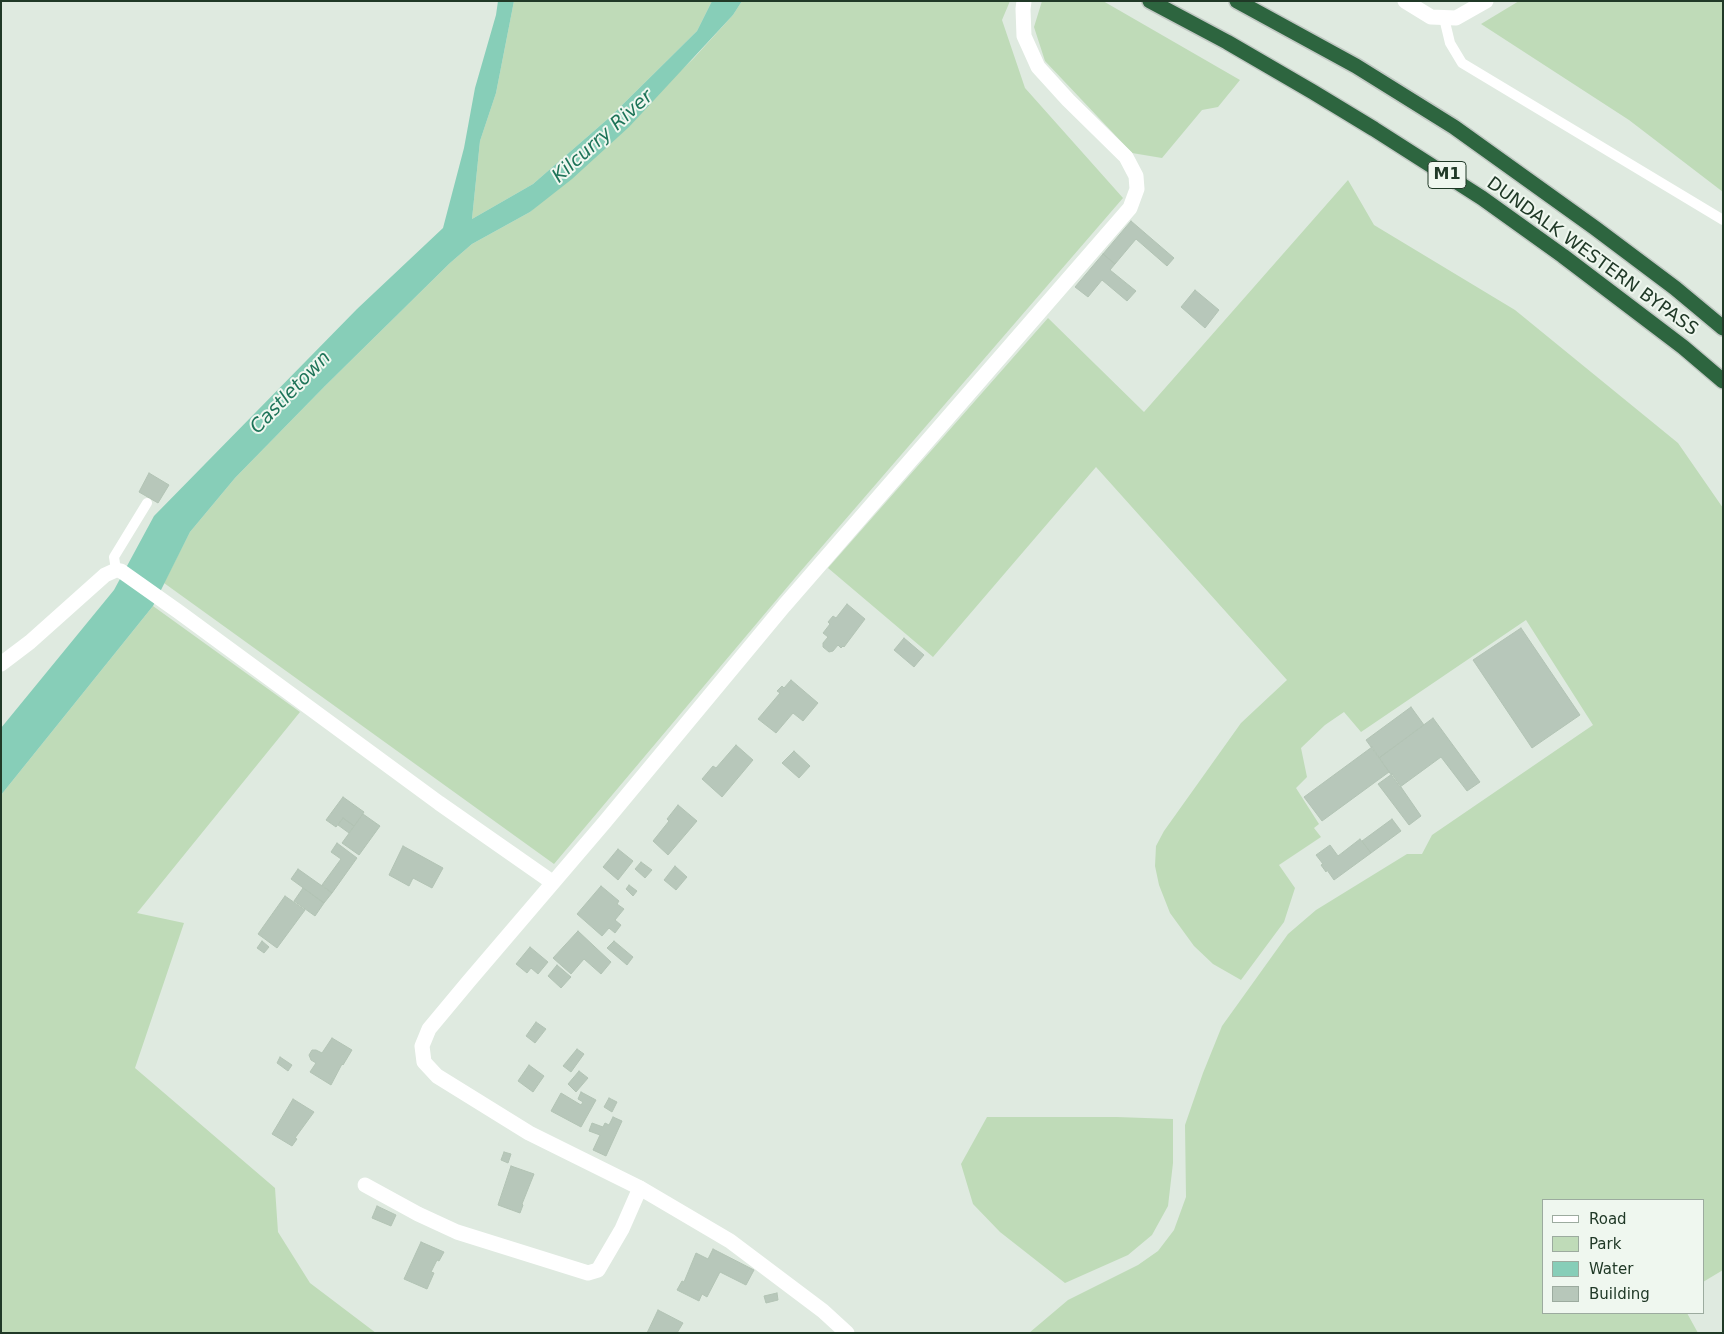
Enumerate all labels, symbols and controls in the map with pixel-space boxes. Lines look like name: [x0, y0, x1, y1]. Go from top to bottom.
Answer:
water label: Kilcurry River: [548, 86, 658, 188]
road number: M1: [1428, 162, 1466, 188]
street label: DUNDALK WESTERN BYPASS: [1482, 173, 1702, 341]
water label: Castletown: [246, 347, 336, 439]
legend: [1542, 1199, 1704, 1314]
text: Road: [1589, 1210, 1627, 1228]
text: Park: [1589, 1235, 1621, 1253]
text: Water: [1589, 1260, 1633, 1278]
text: Building: [1589, 1285, 1650, 1303]

